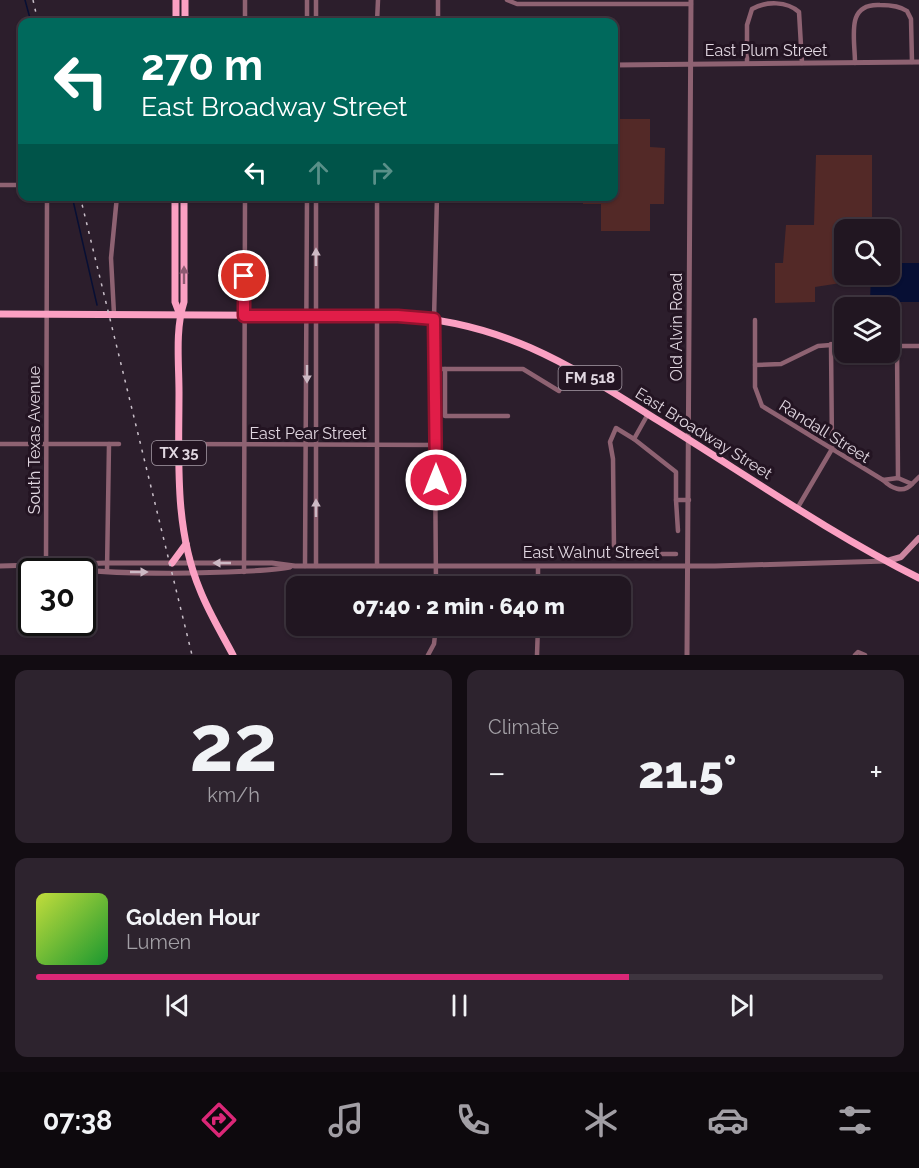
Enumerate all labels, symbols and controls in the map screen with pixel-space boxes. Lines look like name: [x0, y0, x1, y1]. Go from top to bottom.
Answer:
text: 270 m: [141, 41, 263, 90]
street label: East Plum Street: [705, 41, 828, 60]
icon: left: [42, 42, 120, 120]
text: East Broadway Street: [141, 91, 407, 122]
icon: left: [239, 156, 272, 189]
icon: ahead: [302, 156, 335, 189]
icon: right: [365, 156, 398, 189]
map controls: [834, 219, 900, 363]
button: search: [834, 219, 900, 285]
one-way arrow: [311, 248, 321, 267]
pin: [218, 250, 269, 301]
icon: arrive: [227, 259, 260, 292]
one-way arrow: [179, 265, 189, 284]
street label: Old Alvin Road: [667, 273, 686, 381]
button: layers: [834, 297, 900, 363]
one-way arrow: [302, 365, 312, 384]
street label: South Texas Avenue: [25, 366, 44, 514]
road number: FM 518: [558, 366, 622, 390]
street label: East Broadway Street: [632, 384, 776, 484]
street label: Randall Street: [776, 396, 874, 467]
street label: East Pear Street: [249, 424, 367, 443]
road number: TX 35: [152, 441, 206, 465]
position arrow: [404, 448, 468, 512]
one-way arrow: [311, 498, 321, 517]
street label: East Walnut Street: [523, 543, 660, 562]
speed limit sign: 30: [18, 558, 96, 636]
one-way arrow: [213, 558, 232, 568]
one-way arrow: [130, 567, 149, 577]
text: 07:40 · 2 min · 640 m: [352, 593, 565, 619]
text: 22: [190, 698, 277, 789]
text: Climate: [488, 715, 559, 739]
text: 21.5°: [638, 746, 737, 799]
text: −: [488, 753, 506, 792]
text: +: [869, 753, 883, 792]
text: km/h: [207, 783, 260, 807]
text: Golden Hour: [126, 904, 260, 930]
text: Lumen: [126, 930, 191, 954]
icon: previous: [161, 989, 194, 1022]
icon: pause: [443, 989, 476, 1022]
icon: next: [725, 989, 758, 1022]
icon: directions: [198, 1099, 240, 1141]
icon: music: [325, 1099, 367, 1141]
icon: phone: [452, 1099, 494, 1141]
icon: climate: [580, 1099, 622, 1141]
icon: car: [707, 1099, 749, 1141]
icon: filters: [834, 1099, 876, 1141]
text: 07:38: [43, 1105, 112, 1136]

